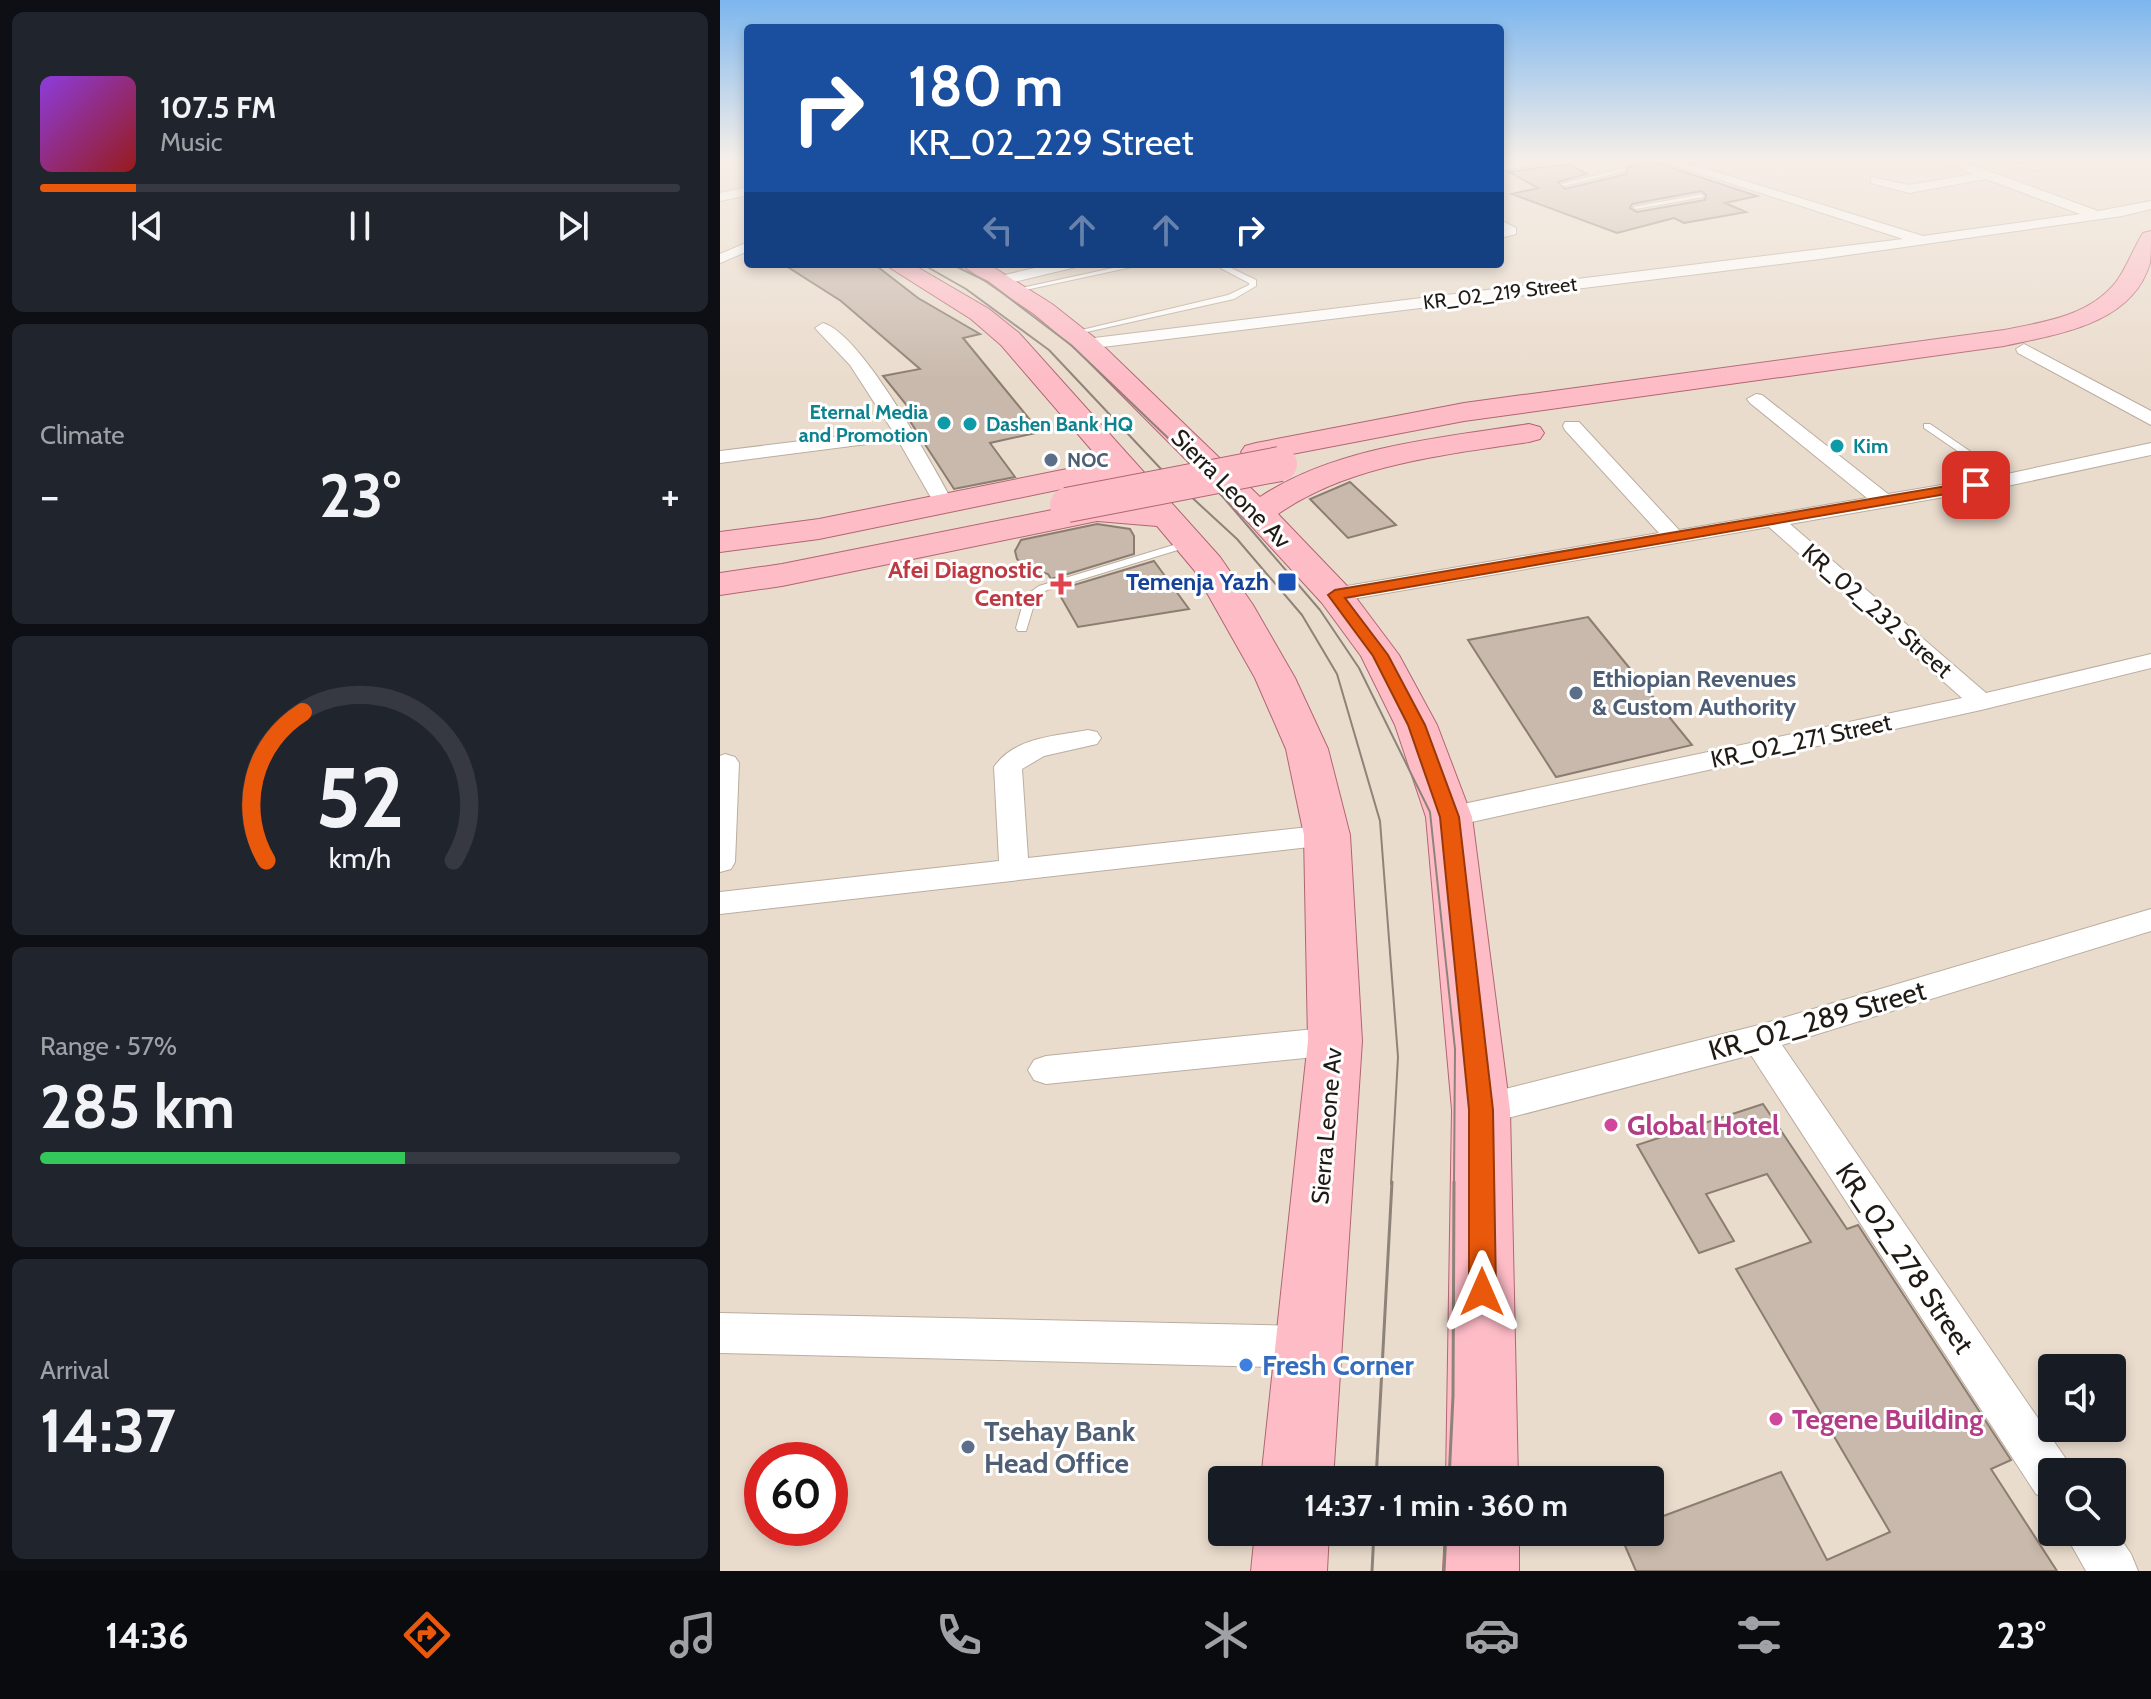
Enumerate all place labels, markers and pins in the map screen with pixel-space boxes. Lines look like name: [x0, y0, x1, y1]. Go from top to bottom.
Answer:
place label: Eternal Media and Promotion: [799, 400, 928, 447]
place label: Dashen Bank HQ: [986, 412, 1133, 436]
marker: Eternal Media and Promotion: [935, 414, 953, 432]
marker: Dashen Bank HQ: [961, 415, 979, 433]
place label: Kim: [1853, 434, 1888, 458]
marker: Kim: [1828, 437, 1846, 455]
place label: NOC: [1067, 448, 1109, 472]
marker: NOC: [1042, 451, 1060, 469]
pin: [1942, 451, 2010, 519]
place label: Afei Diagnostic Center: [888, 555, 1043, 612]
place label: Temenja Yazh: [1126, 567, 1269, 596]
marker: Temenja Yazh: [1276, 571, 1298, 593]
marker: Afei Diagnostic Center: [1050, 573, 1072, 595]
place label: Ethiopian Revenues & Custom Authority: [1592, 664, 1796, 721]
marker: Ethiopian Revenues & Custom Authority: [1567, 684, 1585, 702]
place label: Global Hotel: [1627, 1108, 1779, 1142]
marker: Global Hotel: [1602, 1116, 1620, 1134]
place label: Fresh Corner: [1262, 1348, 1415, 1382]
marker: Fresh Corner: [1237, 1356, 1255, 1374]
place label: Tegene Building: [1792, 1402, 1983, 1436]
marker: Tegene Building: [1767, 1410, 1785, 1428]
place label: Tsehay Bank Head Office: [984, 1414, 1136, 1480]
marker: Tsehay Bank Head Office: [959, 1438, 977, 1456]

